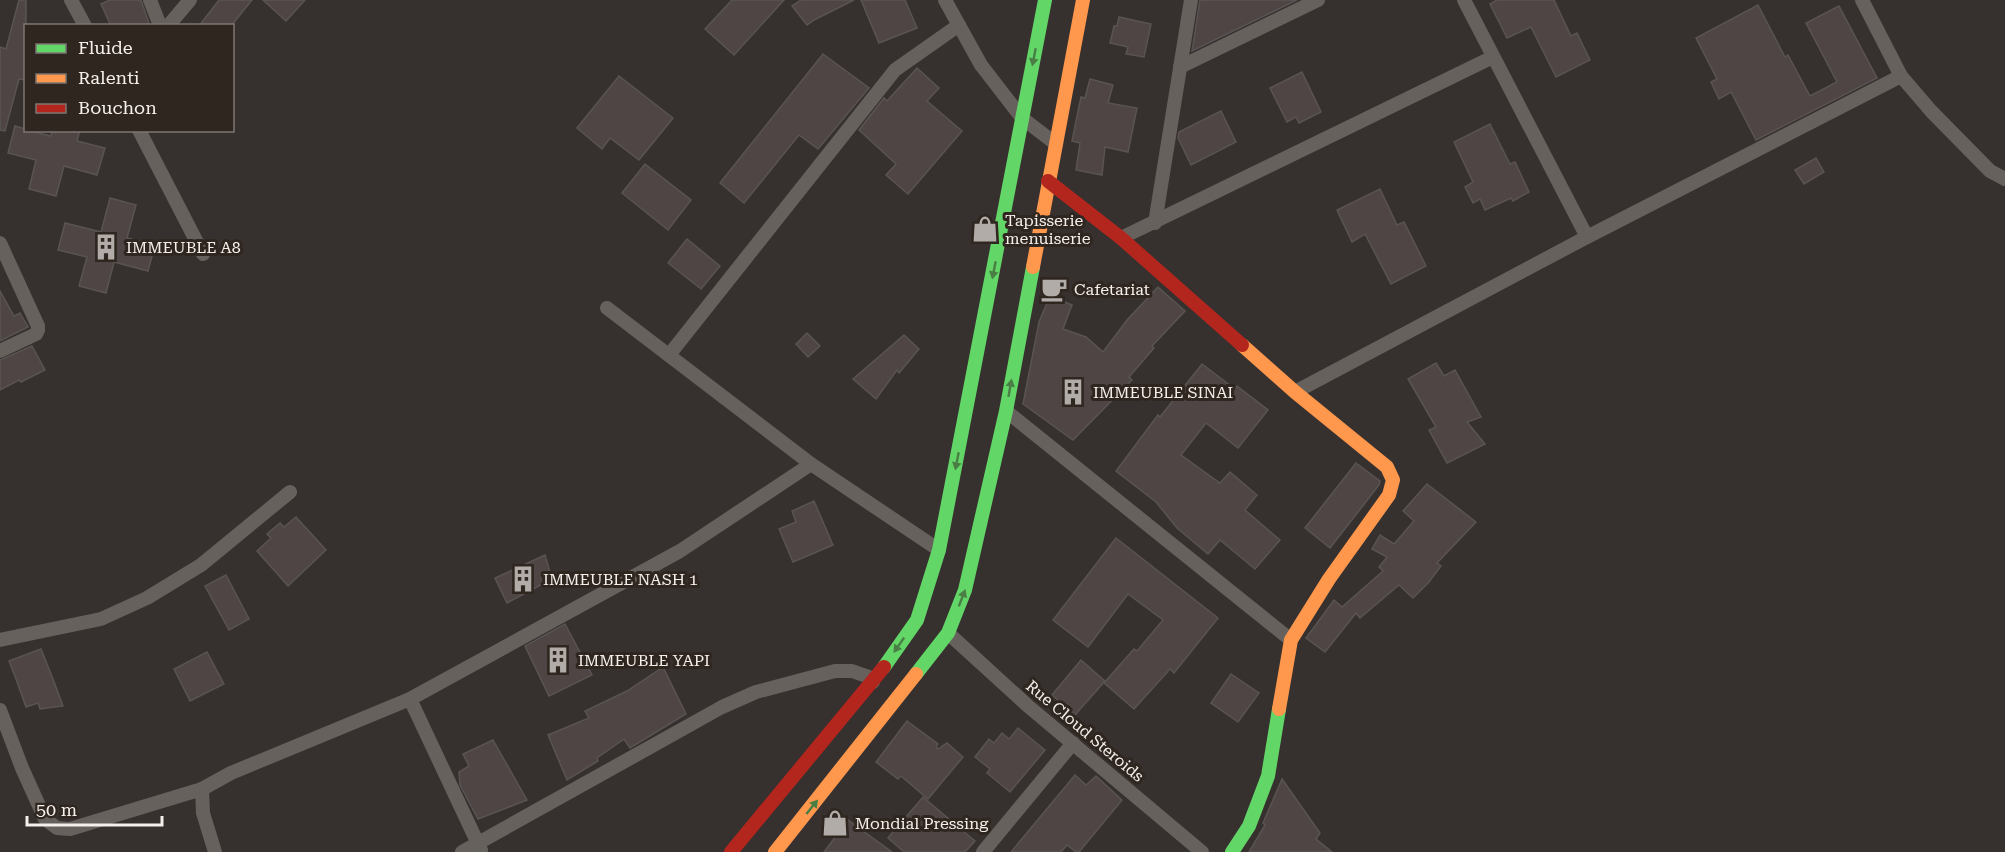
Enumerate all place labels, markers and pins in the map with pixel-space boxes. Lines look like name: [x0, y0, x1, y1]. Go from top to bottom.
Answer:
place label: Tapisserie menuiserie: [1005, 211, 1091, 248]
shop icon: Tapisserie menuiserie: [970, 214, 1000, 244]
building icon: IMMEUBLE A8: [91, 232, 121, 262]
place label: IMMEUBLE A8: [126, 238, 241, 257]
cafe icon: Cafetariat: [1039, 274, 1069, 304]
place label: Cafetariat: [1074, 280, 1150, 299]
building icon: IMMEUBLE SINAI: [1058, 377, 1088, 407]
place label: IMMEUBLE SINAI: [1093, 383, 1233, 402]
building icon: IMMEUBLE NASH 1: [508, 564, 538, 594]
place label: IMMEUBLE NASH 1: [543, 570, 698, 589]
building icon: IMMEUBLE YAPI: [543, 645, 573, 675]
place label: IMMEUBLE YAPI: [578, 651, 710, 670]
shop icon: Mondial Pressing: [820, 808, 850, 838]
place label: Mondial Pressing: [855, 814, 989, 833]

